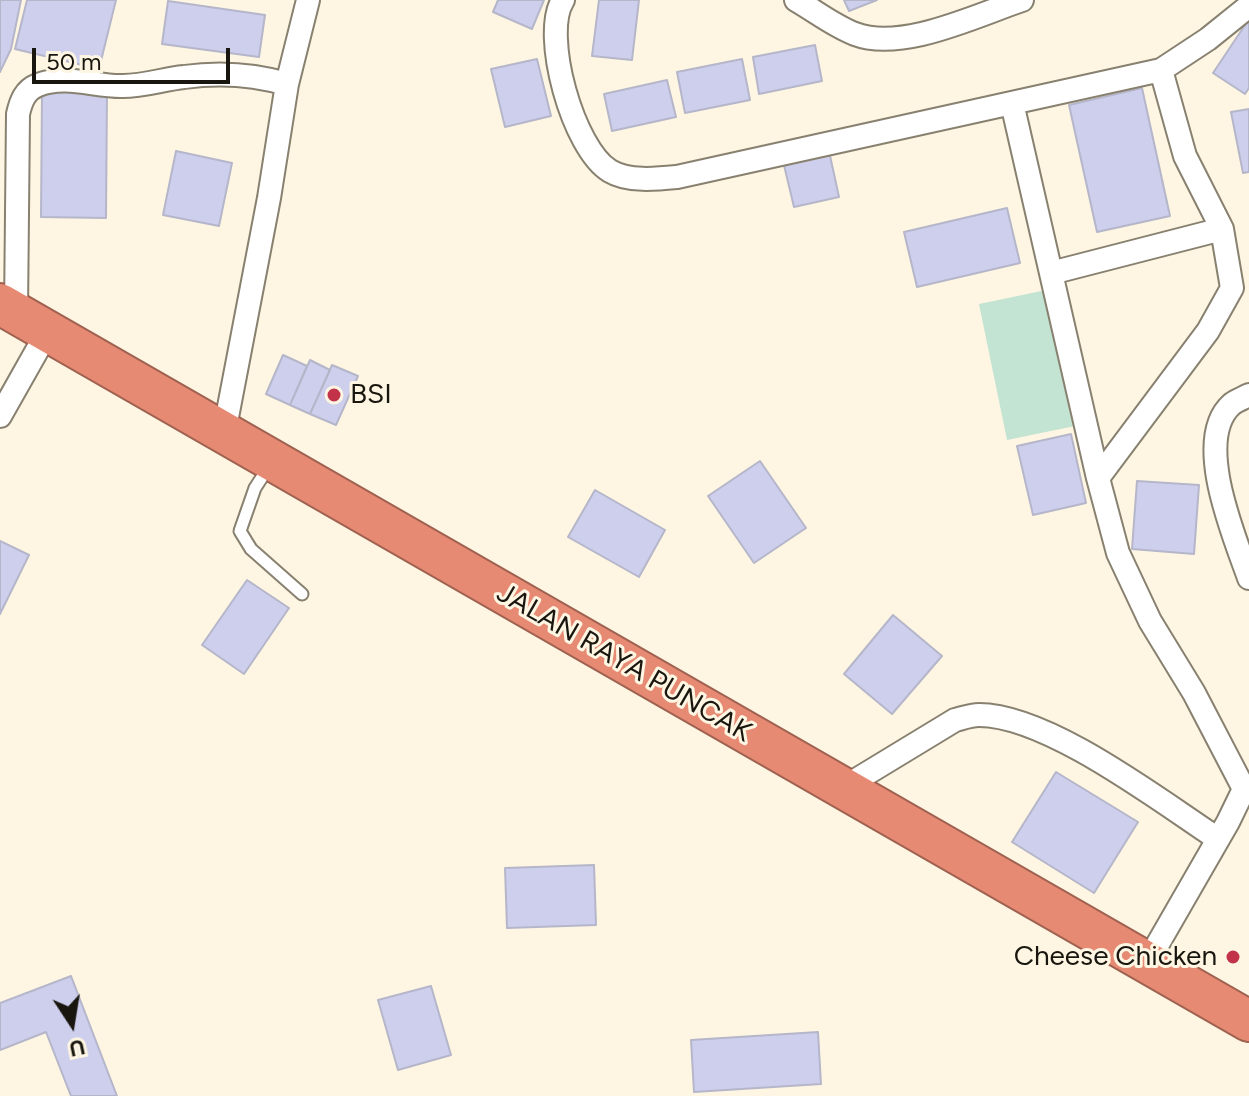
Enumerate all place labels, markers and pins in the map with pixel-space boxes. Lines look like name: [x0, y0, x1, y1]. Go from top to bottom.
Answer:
place label: BSI: [350, 378, 392, 412]
marker: BSI: [325, 386, 343, 404]
place label: Cheese Chicken: [1014, 940, 1217, 974]
marker: Cheese Chicken: [1224, 948, 1242, 966]

